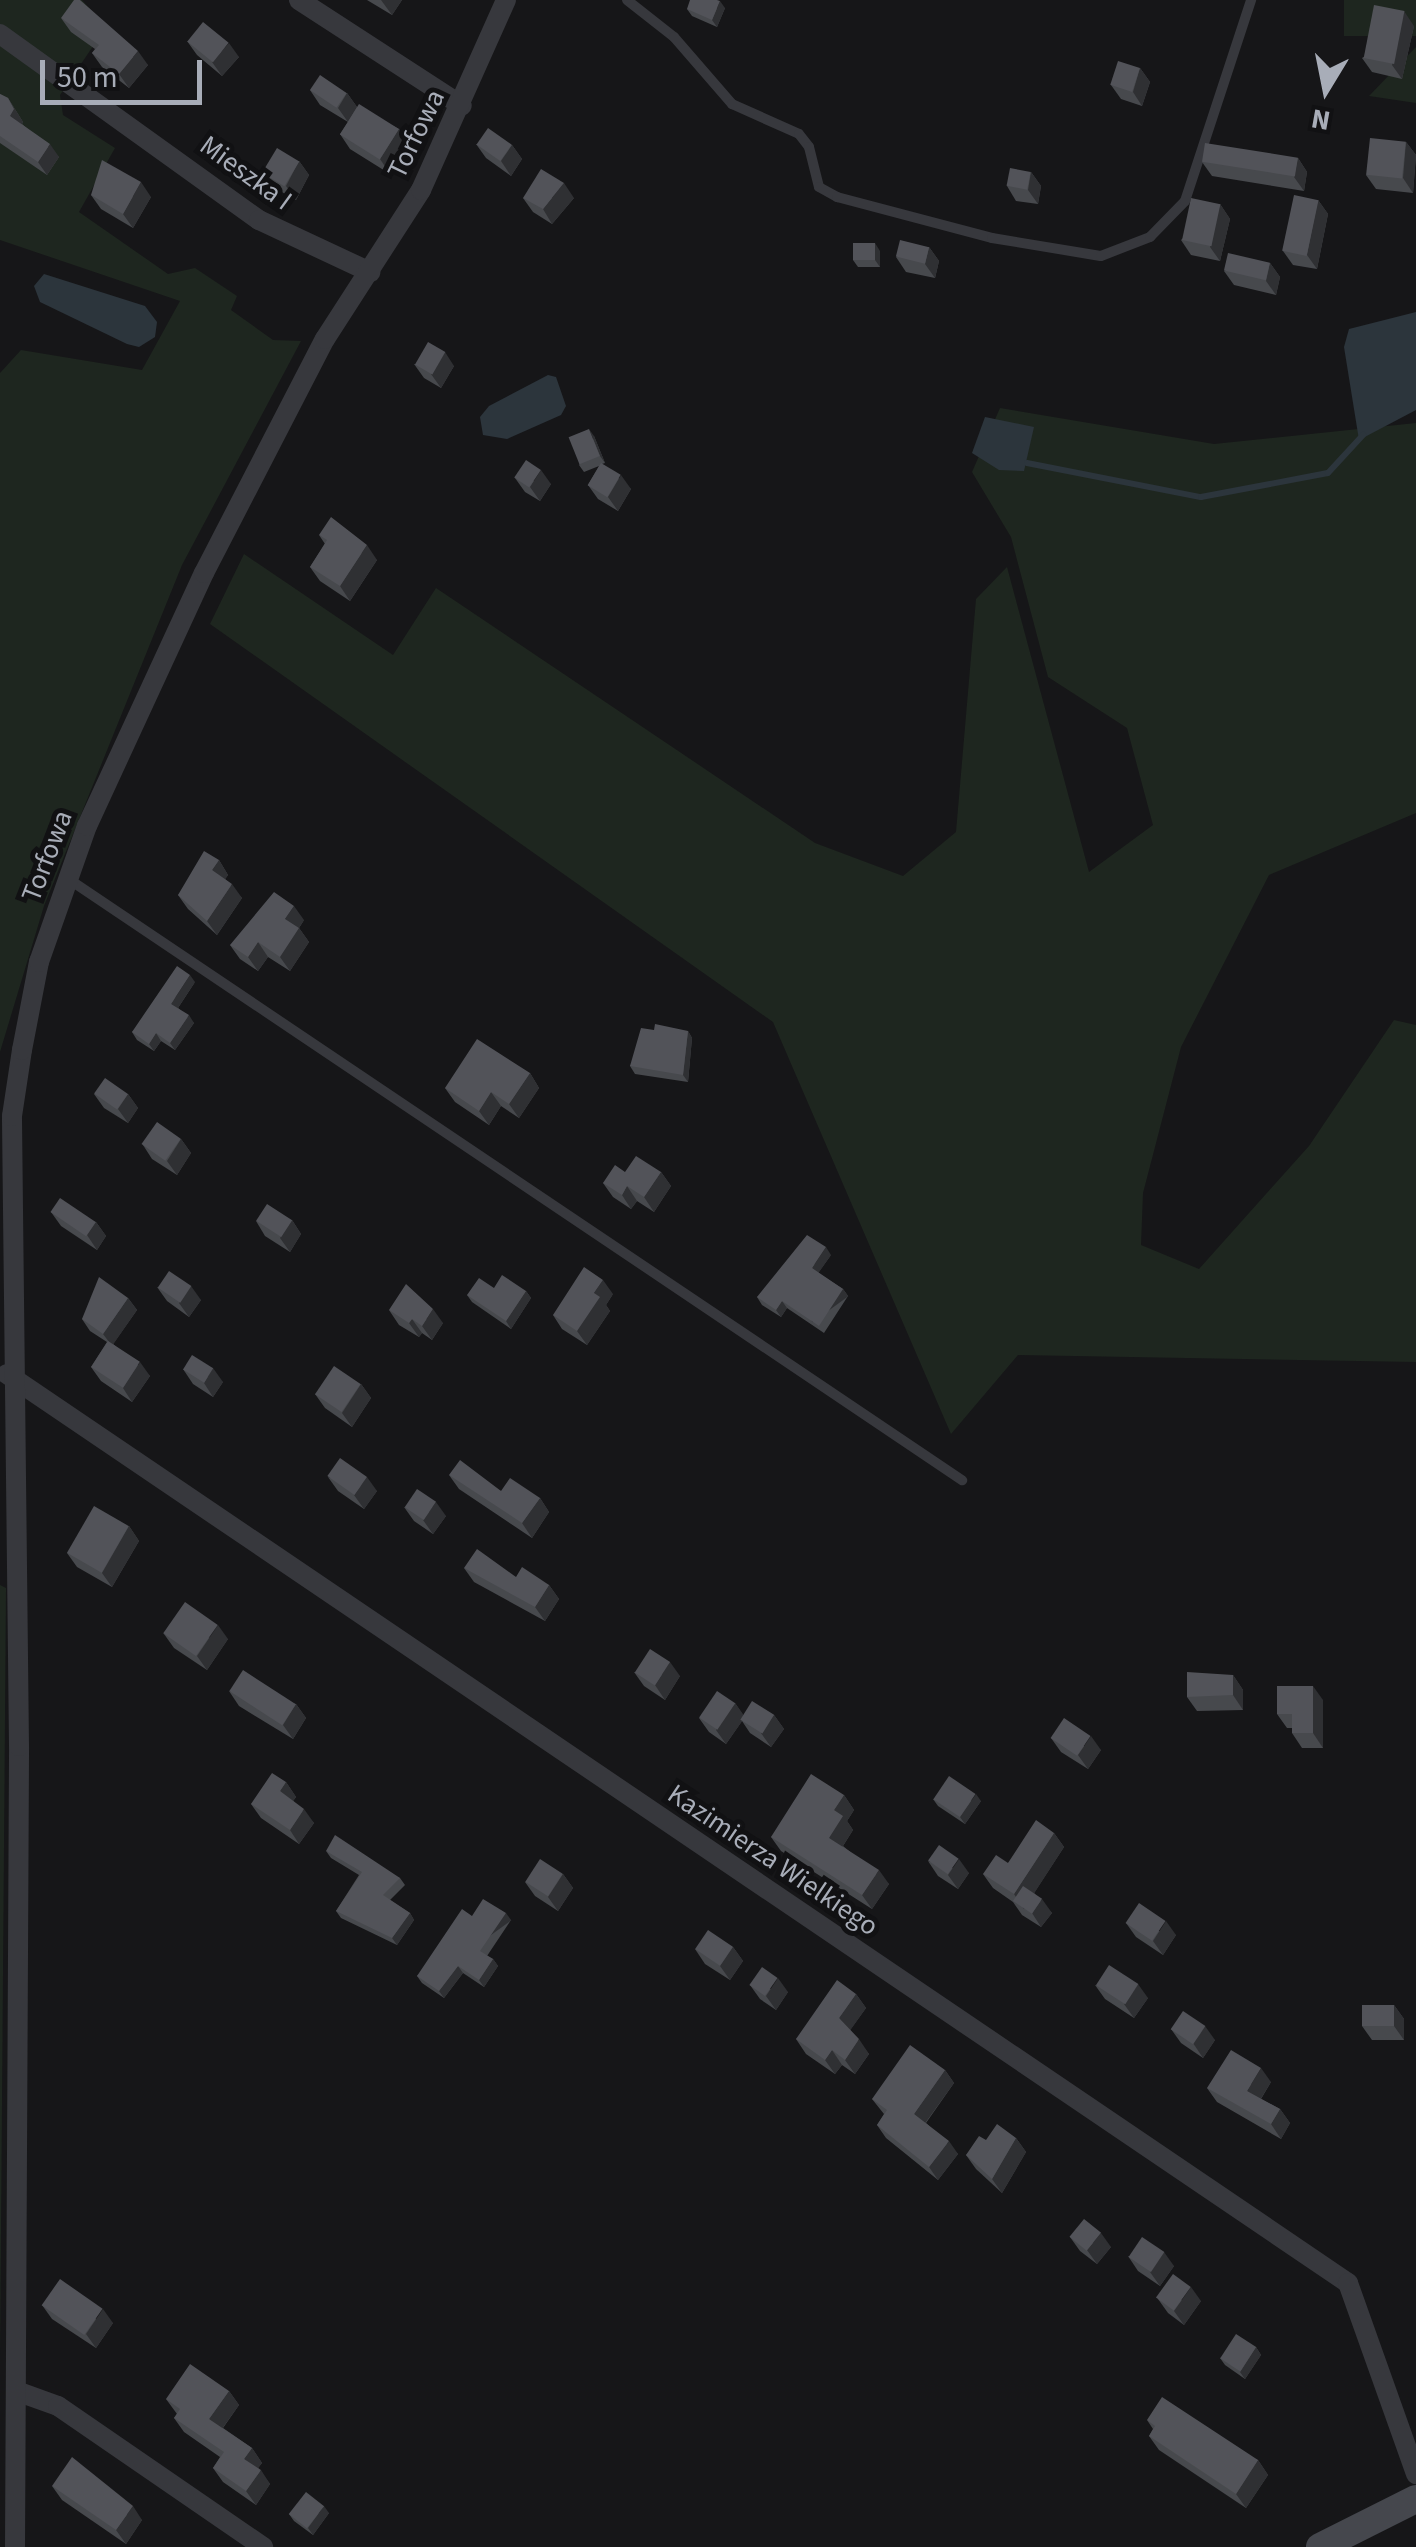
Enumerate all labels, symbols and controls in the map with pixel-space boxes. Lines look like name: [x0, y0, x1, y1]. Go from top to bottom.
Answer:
scale bar: [45, 40, 208, 102]
north arrow: [1276, 40, 1376, 140]
text: 50 m: [57, 56, 118, 99]
street label: Torfowa: [380, 84, 452, 184]
text: N: [1308, 98, 1333, 141]
street label: Mieszka I: [193, 128, 299, 218]
street label: Torfowa: [14, 806, 80, 906]
street label: Kazimierza Wielkiego: [661, 1777, 885, 1943]

